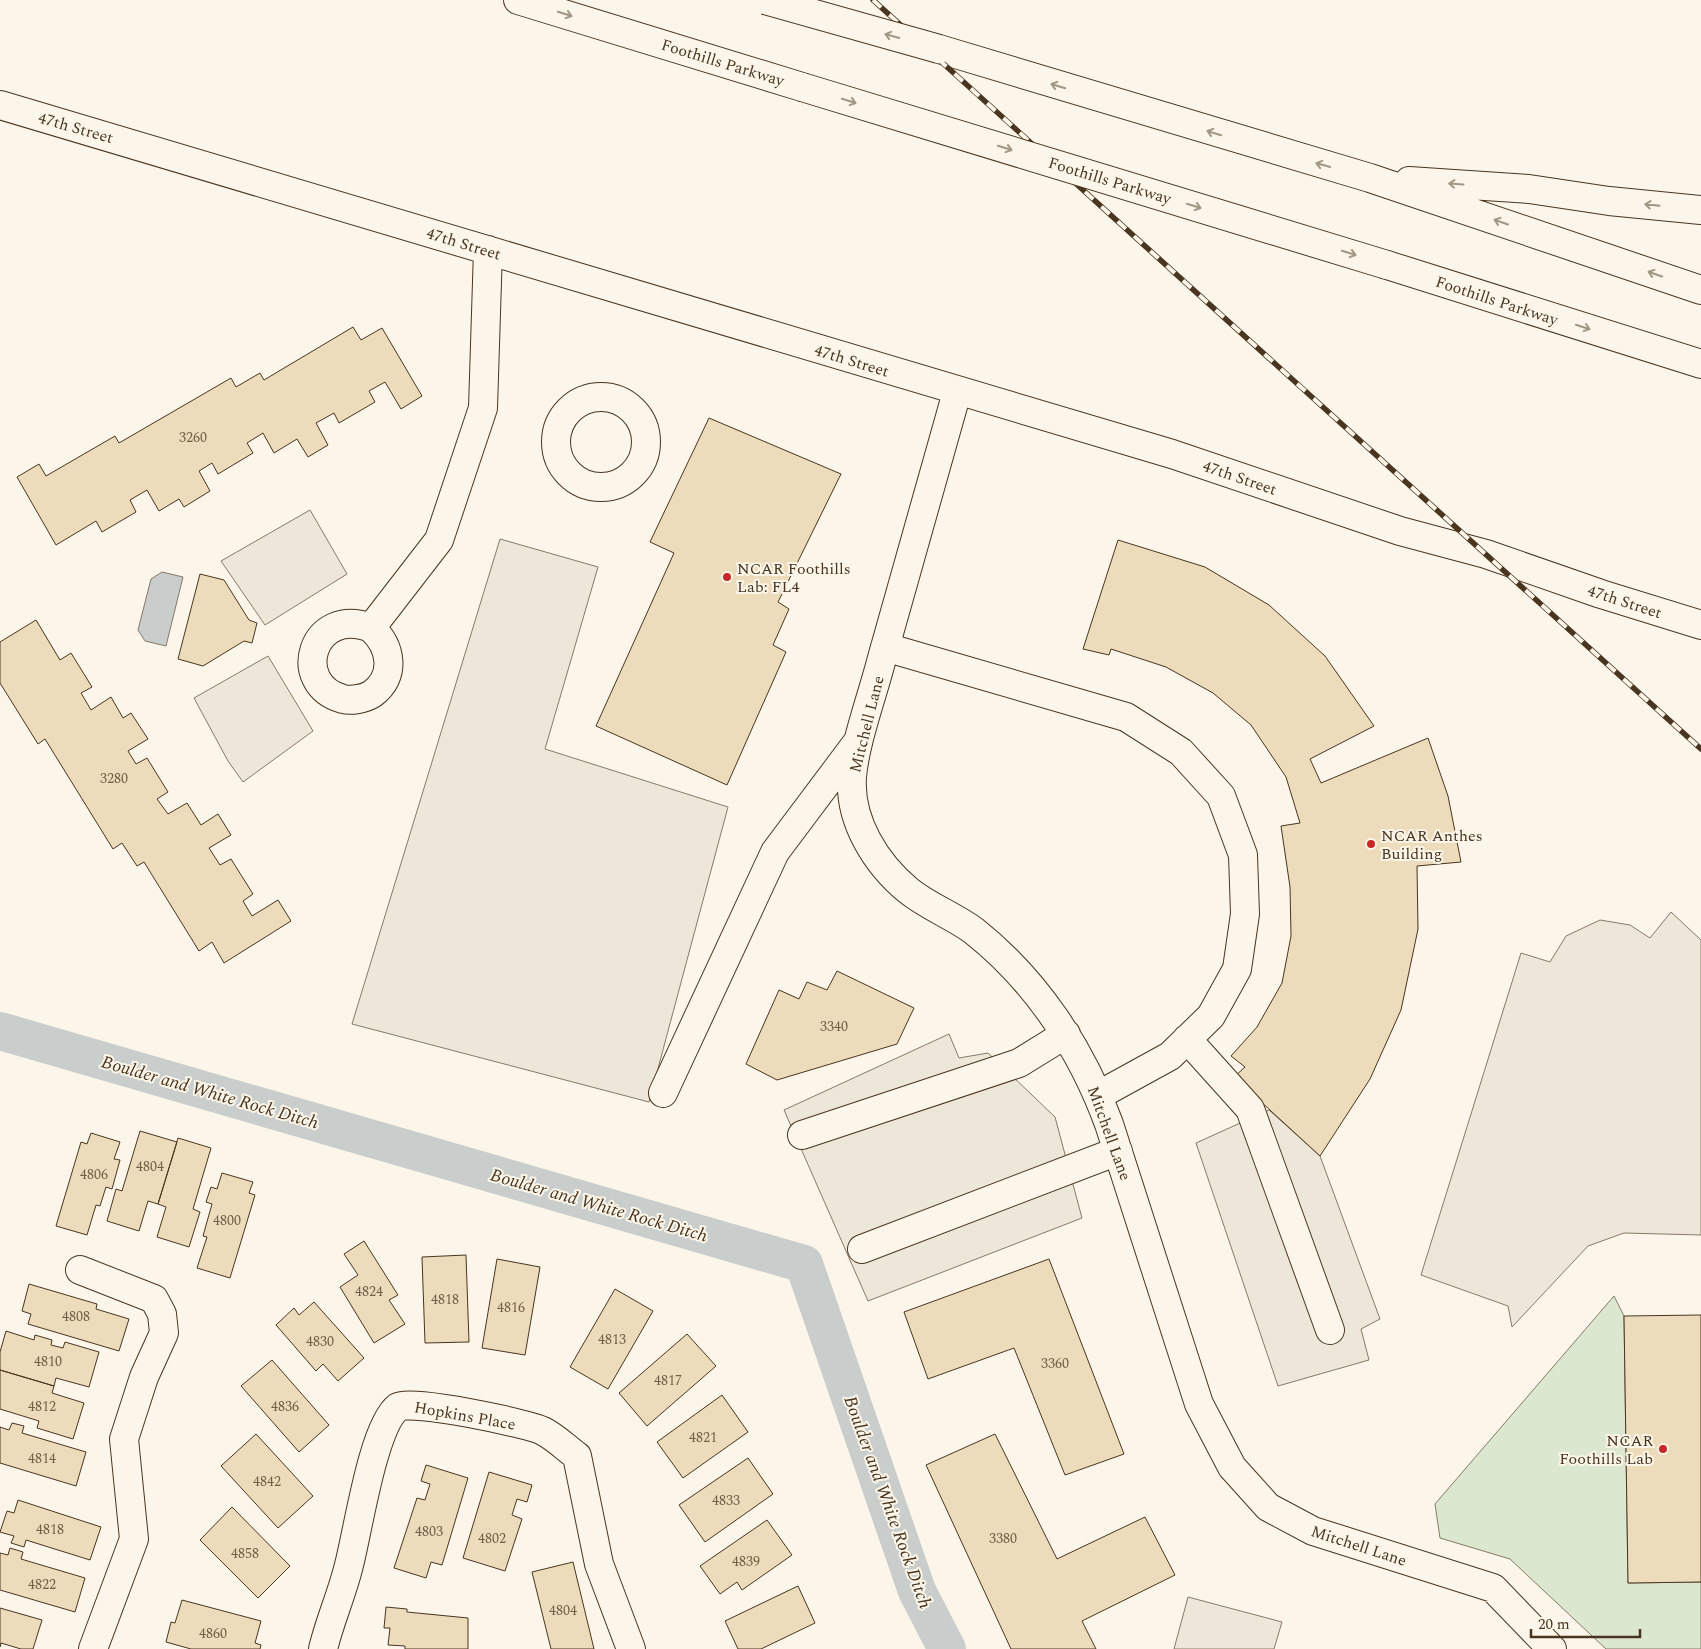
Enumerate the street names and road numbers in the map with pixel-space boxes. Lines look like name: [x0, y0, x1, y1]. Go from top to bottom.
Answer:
street label: Foothills Parkway: [658, 33, 788, 93]
street label: 47th Street: [35, 106, 116, 150]
street label: Foothills Parkway: [1045, 151, 1175, 211]
street label: 47th Street: [423, 221, 504, 267]
street label: Foothills Parkway: [1432, 270, 1562, 332]
street label: 47th Street: [811, 338, 892, 384]
street label: 47th Street: [1199, 454, 1280, 502]
street label: 47th Street: [1584, 579, 1665, 625]
street label: Mitchell Lane: [843, 673, 891, 775]
street label: Mitchell Lane: [1081, 1083, 1137, 1184]
street label: Hopkins Place: [412, 1395, 517, 1437]
street label: Mitchell Lane: [1308, 1519, 1410, 1573]

